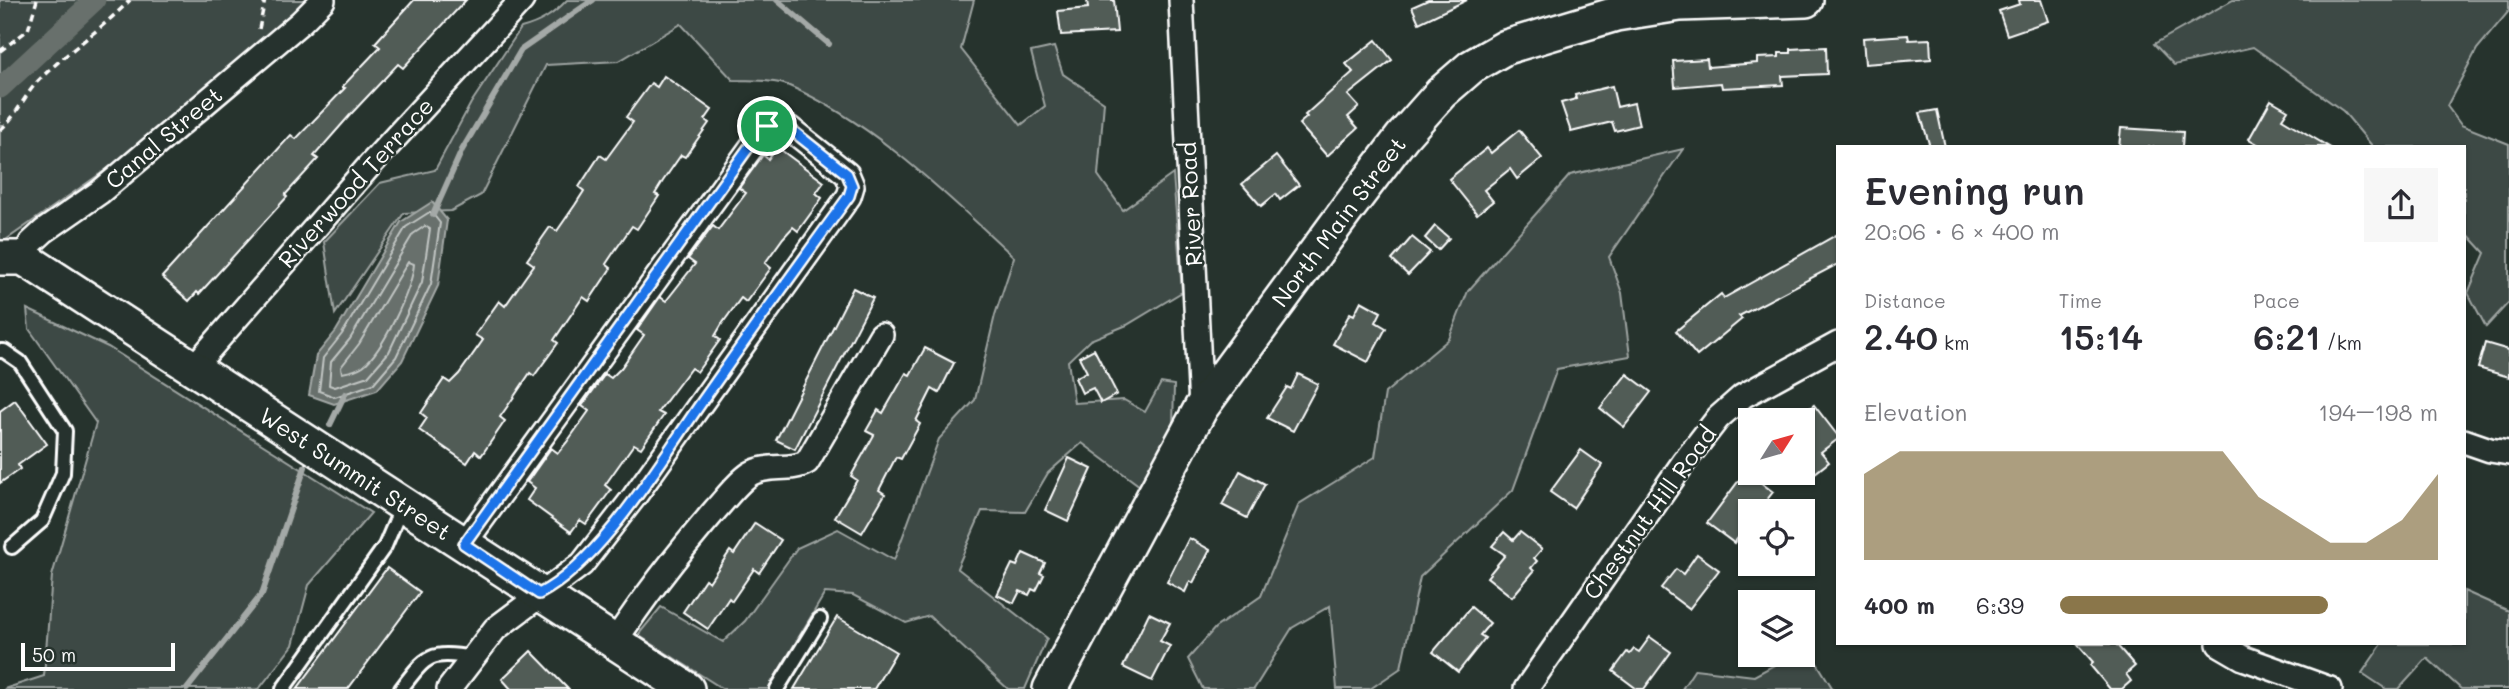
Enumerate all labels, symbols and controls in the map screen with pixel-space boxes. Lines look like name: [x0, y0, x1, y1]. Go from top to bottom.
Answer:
street label: Canal Street: [98, 79, 228, 195]
street label: Riverwood Terrace: [271, 91, 440, 274]
pin: [737, 96, 797, 156]
icon: arrive: [748, 107, 786, 145]
street label: North Main Street: [1264, 130, 1412, 313]
street label: River Road: [1172, 141, 1208, 267]
text: Evening run: [1864, 165, 2085, 215]
button: share: [2364, 168, 2438, 242]
text: 20:06 · 6 × 400 m: [1864, 216, 2060, 246]
text: Distance: [1864, 288, 1946, 313]
text: Time: [2059, 288, 2102, 313]
text: Pace: [2253, 288, 2300, 313]
text: 2.40: [1864, 313, 1938, 359]
text: 15:14: [2059, 313, 2143, 359]
text: 6:21: [2253, 313, 2321, 359]
text: km: [1938, 330, 1969, 355]
text: /km: [2321, 330, 2362, 355]
text: Elevation: [1864, 397, 1967, 427]
text: 194–198 m: [2318, 397, 2438, 427]
street label: West Summit Street: [254, 400, 457, 546]
north arrow: [1738, 408, 1815, 485]
map controls: [1738, 408, 1815, 667]
street label: Chestnut Hill Road: [1576, 420, 1722, 605]
button: locate: [1738, 499, 1815, 576]
button: layers: [1738, 590, 1815, 667]
text: 400 m: [1864, 590, 1935, 620]
text: 6:39: [1976, 590, 2024, 620]
scale bar: [21, 640, 175, 672]
text: 50 m: [32, 642, 76, 667]

